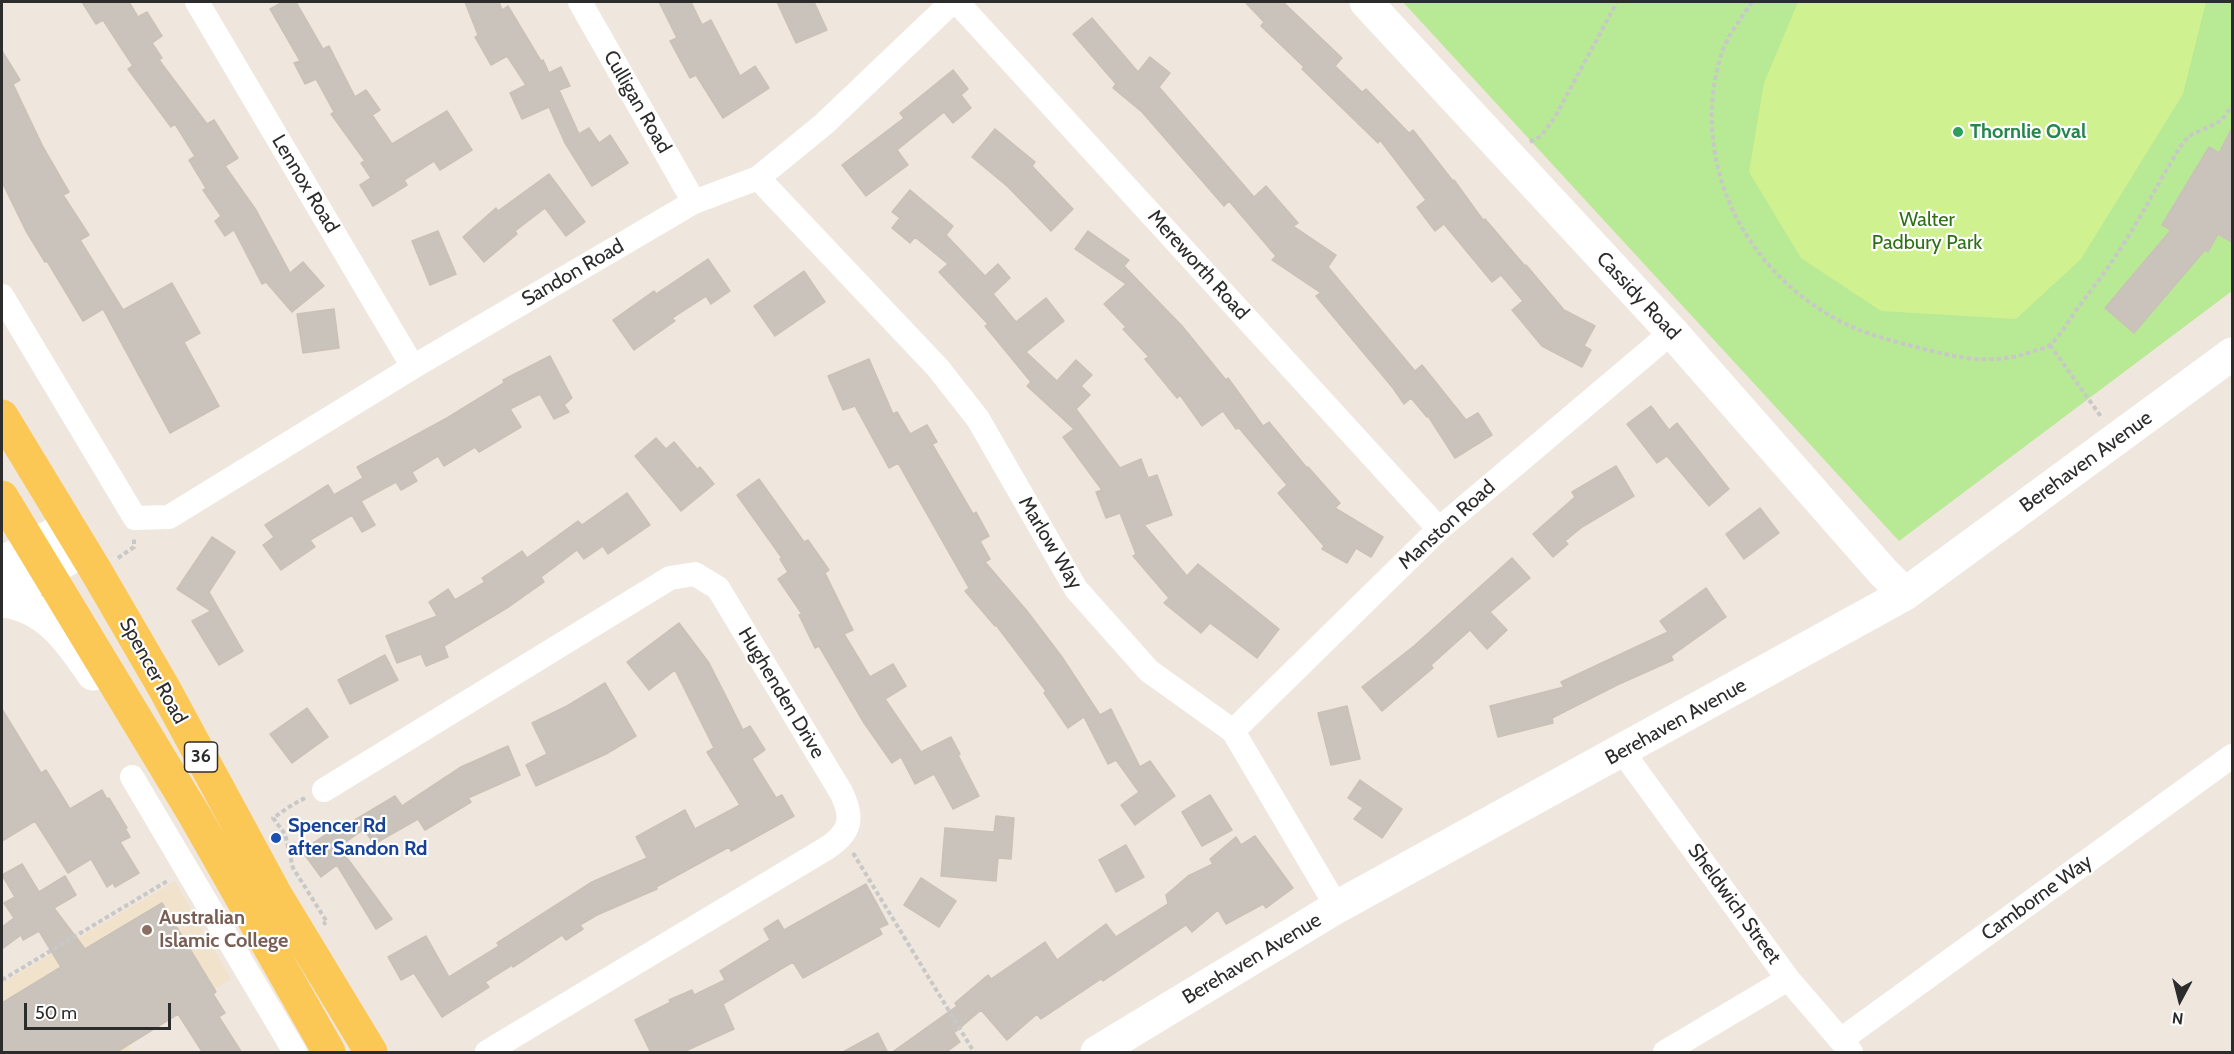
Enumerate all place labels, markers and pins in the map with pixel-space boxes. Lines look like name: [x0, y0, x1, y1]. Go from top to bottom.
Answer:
place label: Thornlie Oval: [1970, 120, 2086, 144]
marker: Thornlie Oval: [1951, 125, 1965, 139]
place label: Spencer Rd after Sandon Rd: [288, 814, 427, 861]
marker: Spencer Rd after Sandon Rd: [269, 831, 283, 845]
place label: Australian Islamic College: [159, 906, 288, 953]
marker: Australian Islamic College: [140, 923, 154, 937]

